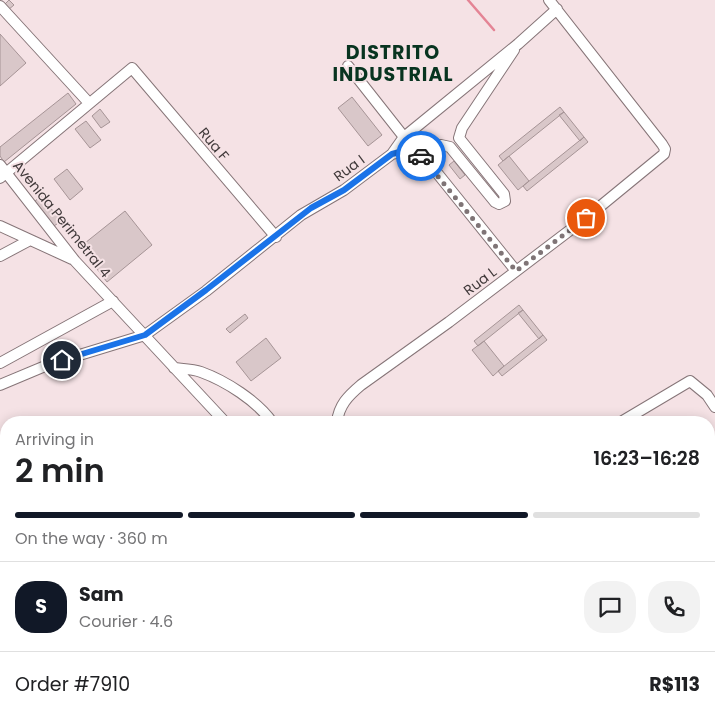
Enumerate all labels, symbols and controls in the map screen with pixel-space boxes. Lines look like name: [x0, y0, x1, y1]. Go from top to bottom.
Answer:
district label: DISTRITO INDUSTRIAL: [332, 39, 454, 88]
street label: Rua F: [194, 123, 234, 165]
courier: [396, 131, 446, 181]
icon: car: [407, 142, 435, 170]
street label: Rua I: [329, 150, 369, 186]
street label: Avenida Perimetral 4: [8, 156, 116, 282]
pin: [565, 197, 607, 239]
icon: bag: [572, 204, 600, 232]
street label: Rua L: [459, 262, 501, 300]
pin: [41, 339, 83, 381]
icon: home: [48, 346, 76, 374]
text: Arriving in: [15, 428, 94, 451]
text: 16:23–16:28: [593, 445, 700, 472]
text: 2 min: [15, 448, 105, 493]
text: On the way · 360 m: [15, 527, 168, 550]
text: Sam: [79, 581, 124, 608]
button: chat: [584, 581, 636, 633]
button: phone: [648, 581, 700, 633]
text: S: [35, 593, 47, 620]
text: Courier · 4.6: [79, 610, 173, 633]
text: Order #7910: [15, 671, 130, 698]
text: R$113: [649, 671, 700, 698]

